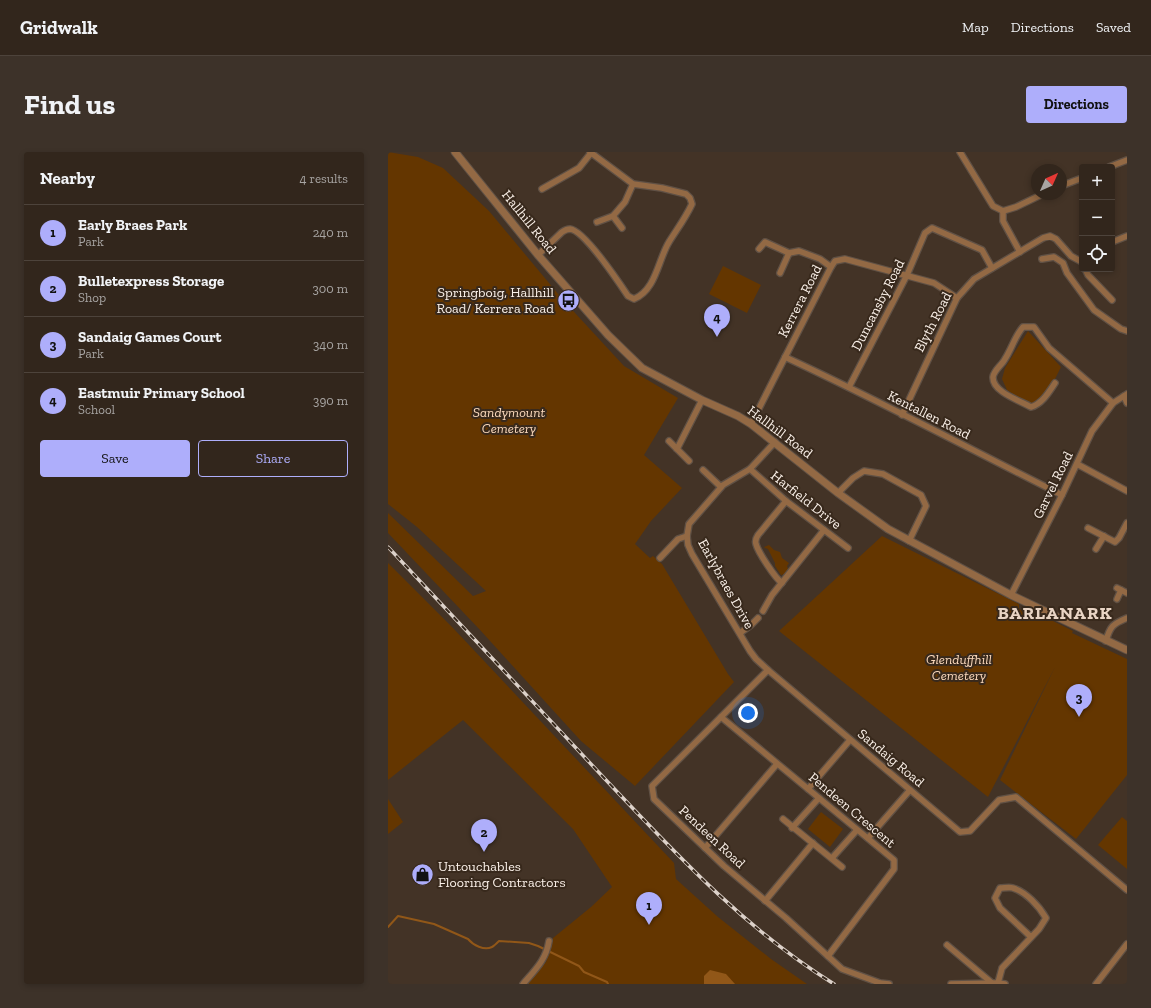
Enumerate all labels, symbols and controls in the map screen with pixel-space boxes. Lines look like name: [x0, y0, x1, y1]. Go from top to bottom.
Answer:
text: Gridwalk: [20, 16, 98, 39]
text: Map: [962, 19, 989, 36]
text: Directions: [1011, 19, 1074, 36]
text: Saved: [1096, 19, 1131, 36]
button: Directions: [1026, 86, 1127, 123]
text: Find us: [24, 88, 115, 121]
north arrow: [1031, 164, 1067, 200]
map controls: [1079, 164, 1115, 272]
button: +: [1079, 164, 1115, 200]
text: Nearby: [40, 168, 95, 188]
text: 4 results: [300, 171, 348, 186]
street label: Hallhill Road: [498, 187, 560, 258]
button: −: [1079, 200, 1115, 236]
text: Early Braes Park: [78, 216, 187, 234]
text: 1: [50, 225, 56, 240]
text: 240 m: [313, 225, 348, 240]
text: Park: [78, 234, 104, 249]
button: locate: [1079, 236, 1115, 272]
street label: Duncansby Road: [848, 256, 909, 354]
street label: Kerrera Road: [774, 261, 826, 340]
text: Bulletexpress Storage: [78, 272, 224, 290]
text: 2: [50, 281, 56, 296]
text: 300 m: [312, 281, 348, 296]
place label: Springboig, Hallhill Road/ Kerrera Road: [436, 284, 554, 317]
bus stop icon: Springboig, Hallhill Road/ Kerrera Road: [556, 287, 582, 313]
street label: Blyth Road: [911, 289, 956, 355]
text: Shop: [78, 290, 106, 305]
pin: 4: [704, 304, 730, 337]
text: Sandaig Games Court: [78, 328, 222, 346]
text: 3: [50, 337, 56, 352]
text: 340 m: [313, 337, 348, 352]
text: Park: [78, 346, 104, 361]
text: Eastmuir Primary School: [78, 384, 245, 402]
street label: Kentallen Road: [885, 387, 973, 443]
text: 4: [49, 393, 57, 408]
text: 390 m: [313, 393, 348, 408]
text: School: [78, 402, 115, 417]
street label: Hallhill Road: [744, 402, 816, 462]
park label: Sandymount Cemetery: [473, 404, 545, 437]
button: Save: [40, 440, 190, 477]
button: Share: [198, 440, 348, 477]
street label: Garvel Road: [1029, 448, 1077, 521]
street label: Harfield Drive: [767, 467, 845, 533]
street label: Earlybraes Drive: [694, 536, 758, 632]
district label: BARLANARK: [997, 602, 1113, 624]
park label: Glenduffhill Cemetery: [926, 651, 992, 684]
pin: 3: [1066, 684, 1092, 717]
your location: [738, 703, 758, 723]
street label: Sandaig Road: [854, 725, 928, 791]
street label: Pendeen Crescent: [805, 769, 900, 852]
street label: Pendeen Road: [675, 802, 749, 872]
pin: 2: [471, 819, 497, 852]
place label: Untouchables Flooring Contractors: [438, 858, 566, 891]
shop icon: Untouchables Flooring Contractors: [409, 861, 435, 887]
pin: 1: [636, 892, 662, 925]

